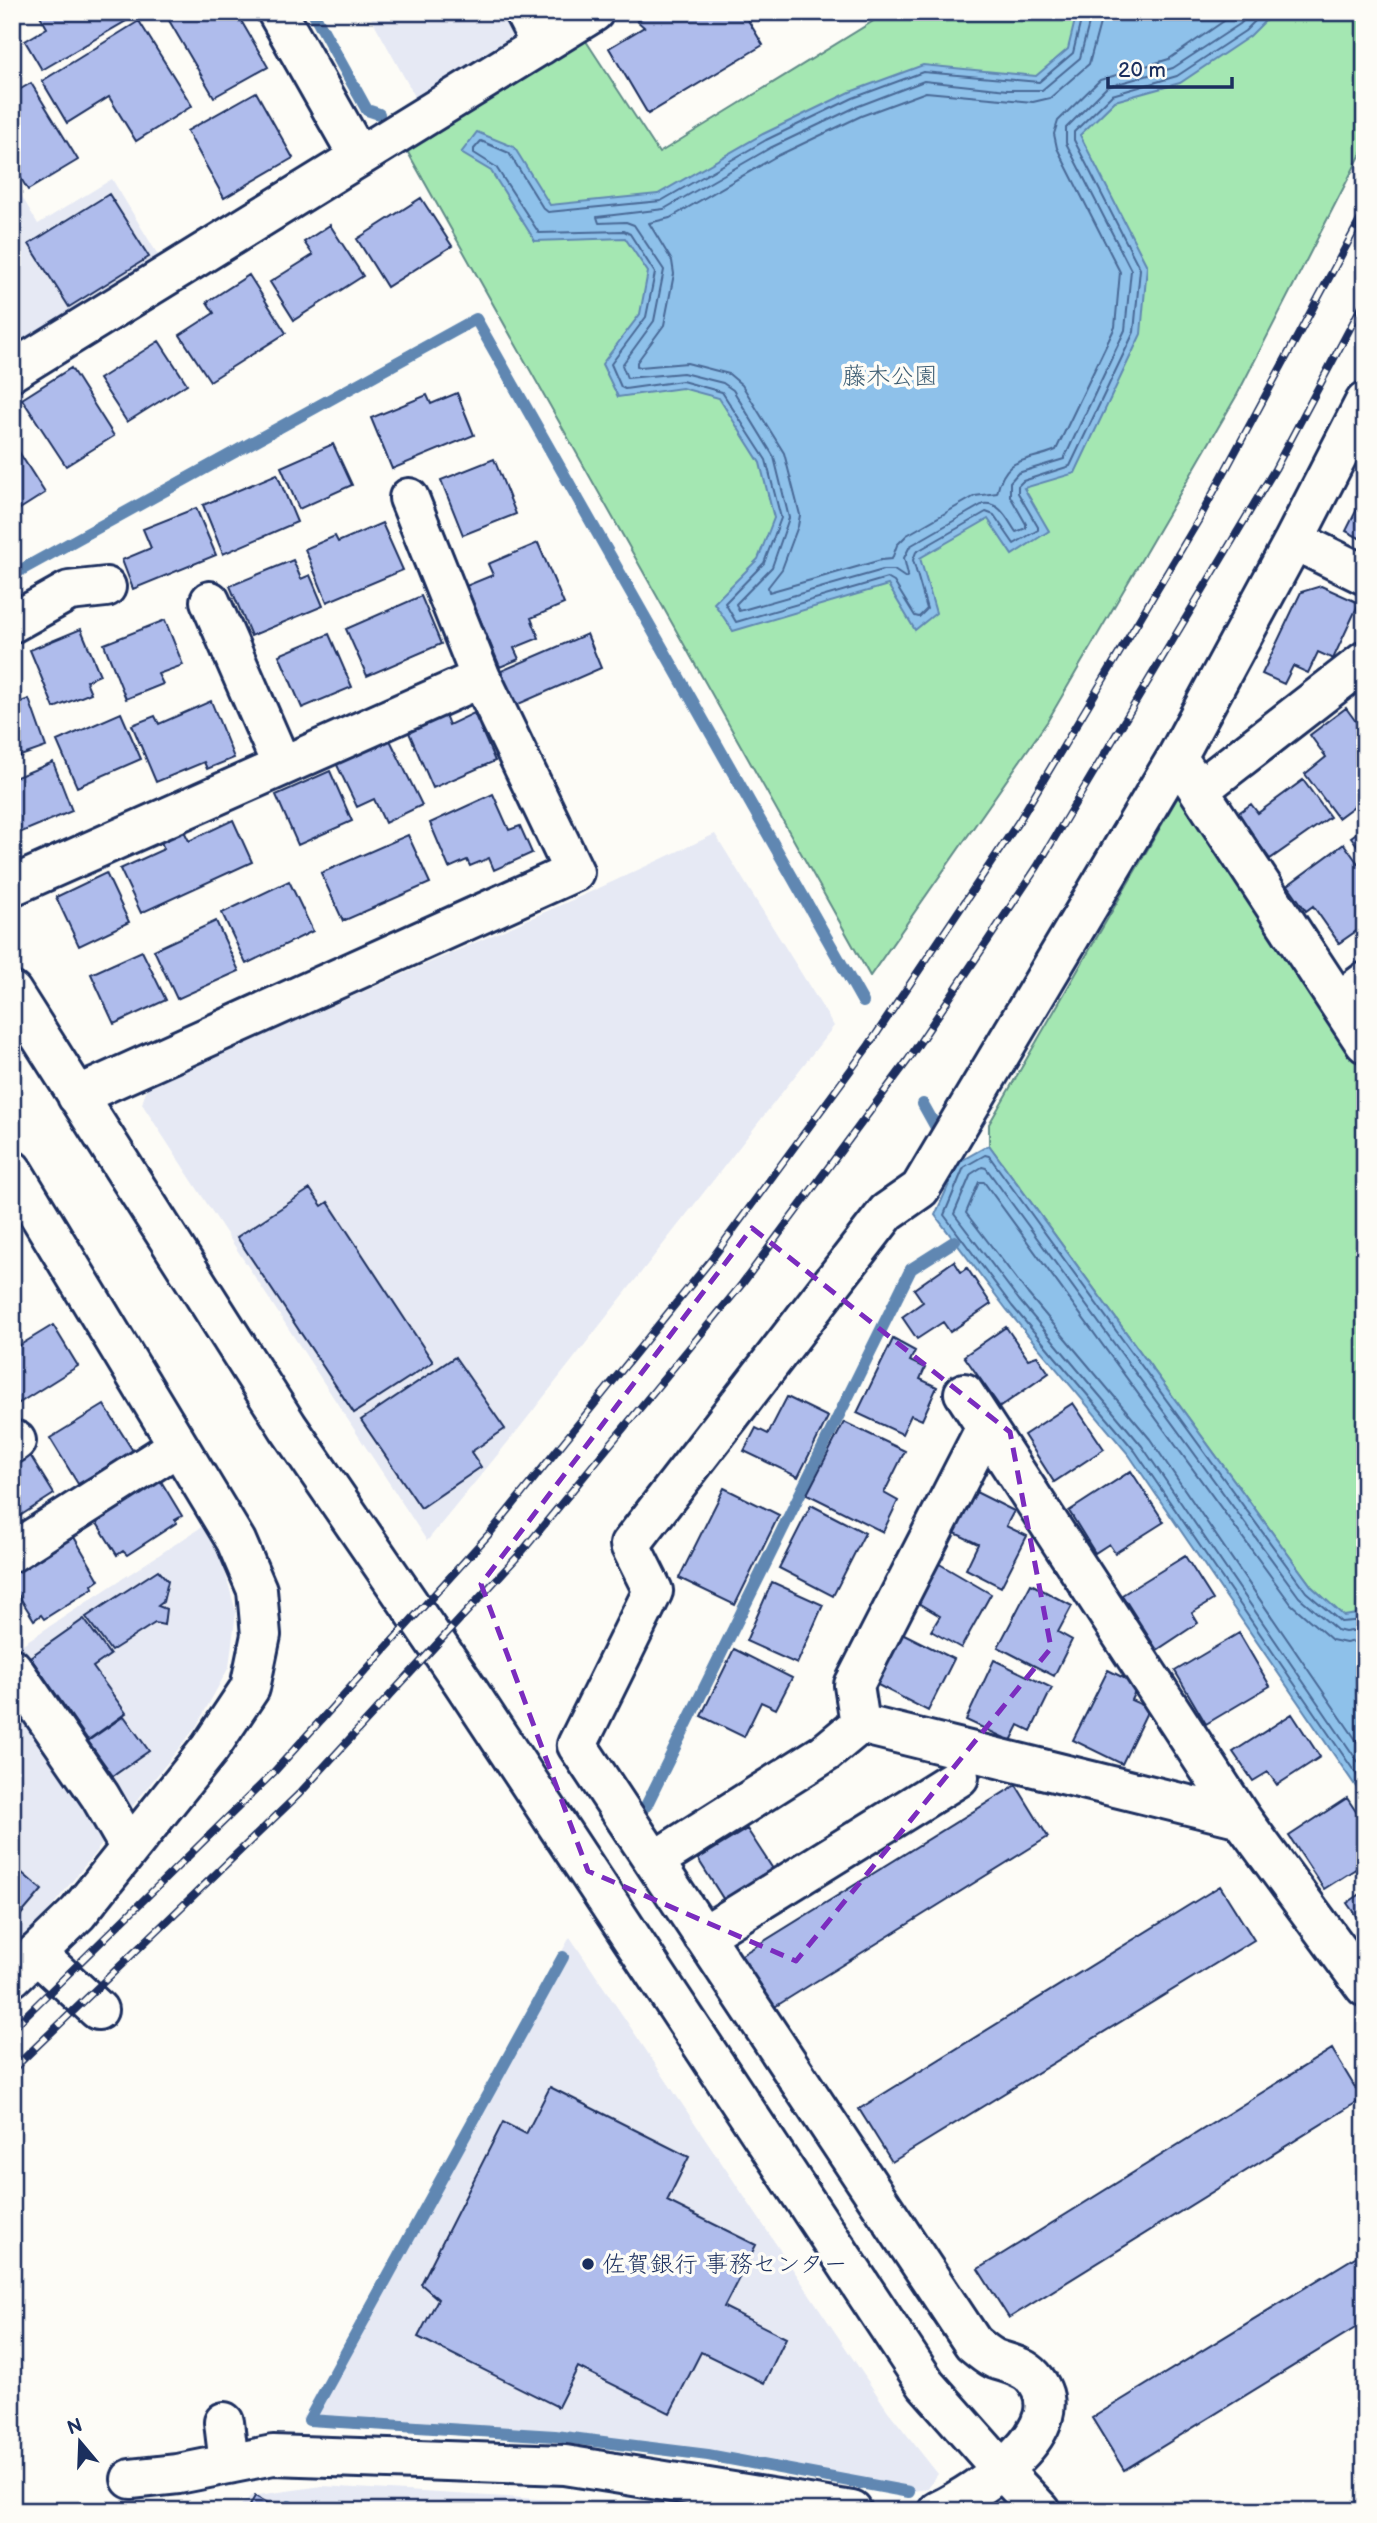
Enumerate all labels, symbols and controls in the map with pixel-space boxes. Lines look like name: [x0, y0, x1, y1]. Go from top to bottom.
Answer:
scale bar: [1108, 46, 1232, 90]
text: 20 m: [1118, 58, 1166, 83]
park label: 藤木公園: [842, 362, 938, 391]
place label: 佐賀銀行 事務センター: [602, 2250, 848, 2279]
marker: 佐賀銀行 事務センター: [580, 2256, 596, 2272]
north arrow: [46, 2408, 116, 2478]
text: N: [64, 2414, 85, 2441]

